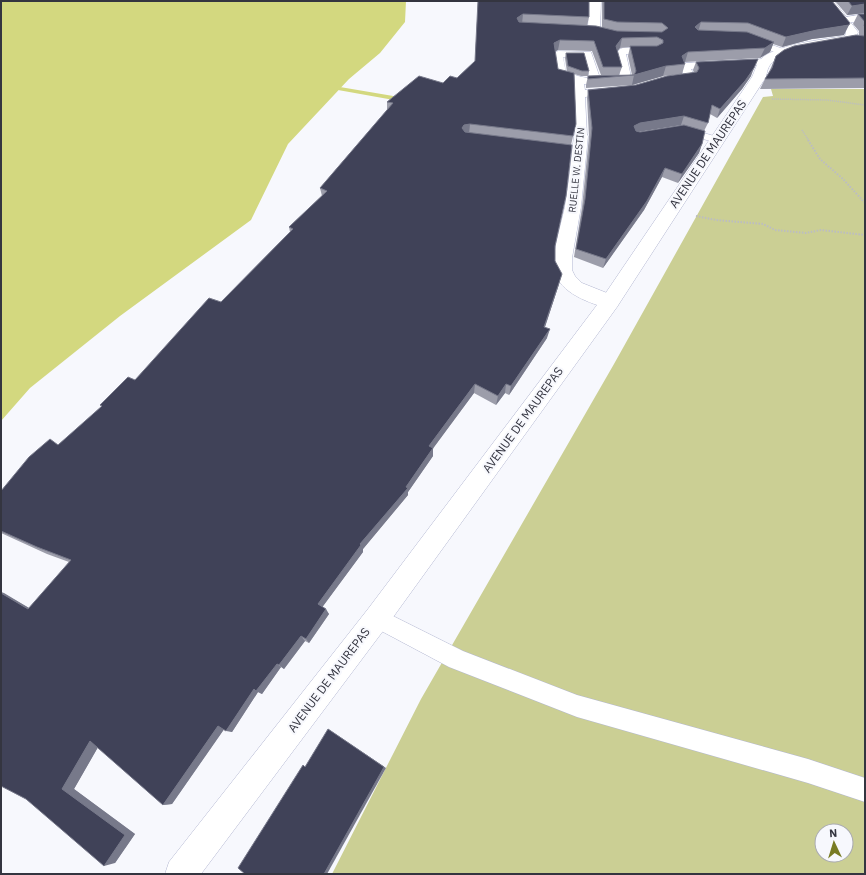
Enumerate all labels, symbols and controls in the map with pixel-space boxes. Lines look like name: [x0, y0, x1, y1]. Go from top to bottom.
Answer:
street label: AVENUE DE MAUREPAS: [666, 97, 749, 211]
street label: RUELLE W. DESTIN: [566, 127, 587, 213]
street label: AVENUE DE MAUREPAS: [479, 364, 566, 476]
street label: AVENUE DE MAUREPAS: [284, 624, 373, 735]
north arrow: [814, 823, 854, 863]
text: N: [829, 826, 838, 840]

